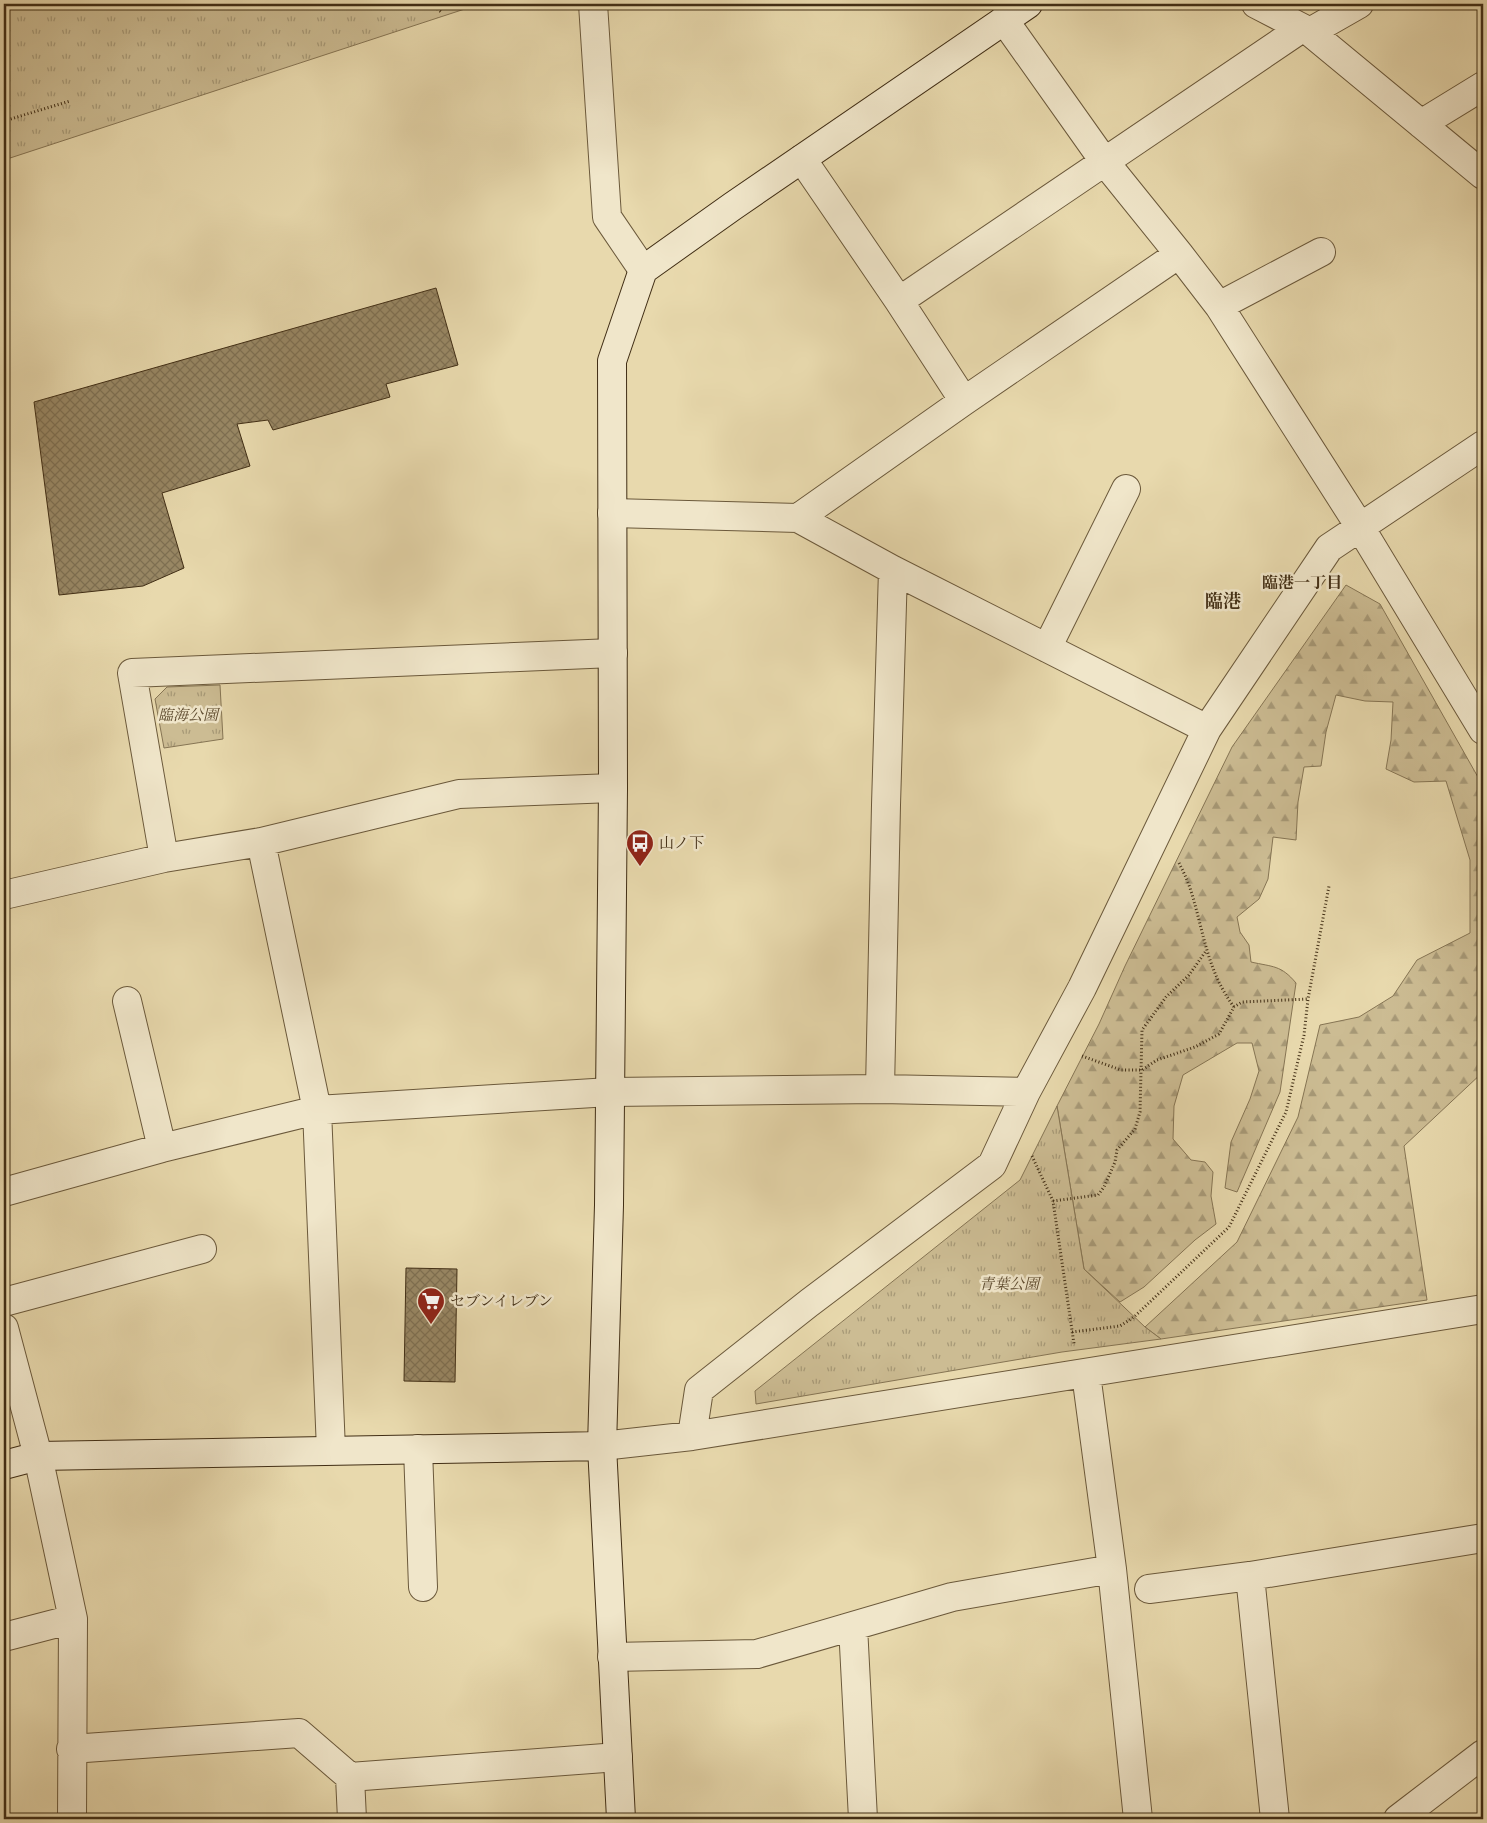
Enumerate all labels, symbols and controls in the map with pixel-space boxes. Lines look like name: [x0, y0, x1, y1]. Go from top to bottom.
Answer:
district label: 臨港一丁目: [1262, 574, 1342, 592]
district label: 臨港: [1205, 591, 1241, 611]
park label: 臨海公園: [158, 707, 221, 724]
bus stop icon: 山ノ下: [625, 828, 655, 867]
place label: 山ノ下: [659, 835, 704, 852]
park label: 青葉公園: [979, 1276, 1042, 1293]
supermarket icon: セブンイレブン: [416, 1286, 446, 1325]
place label: セブンイレブン: [450, 1293, 553, 1310]

